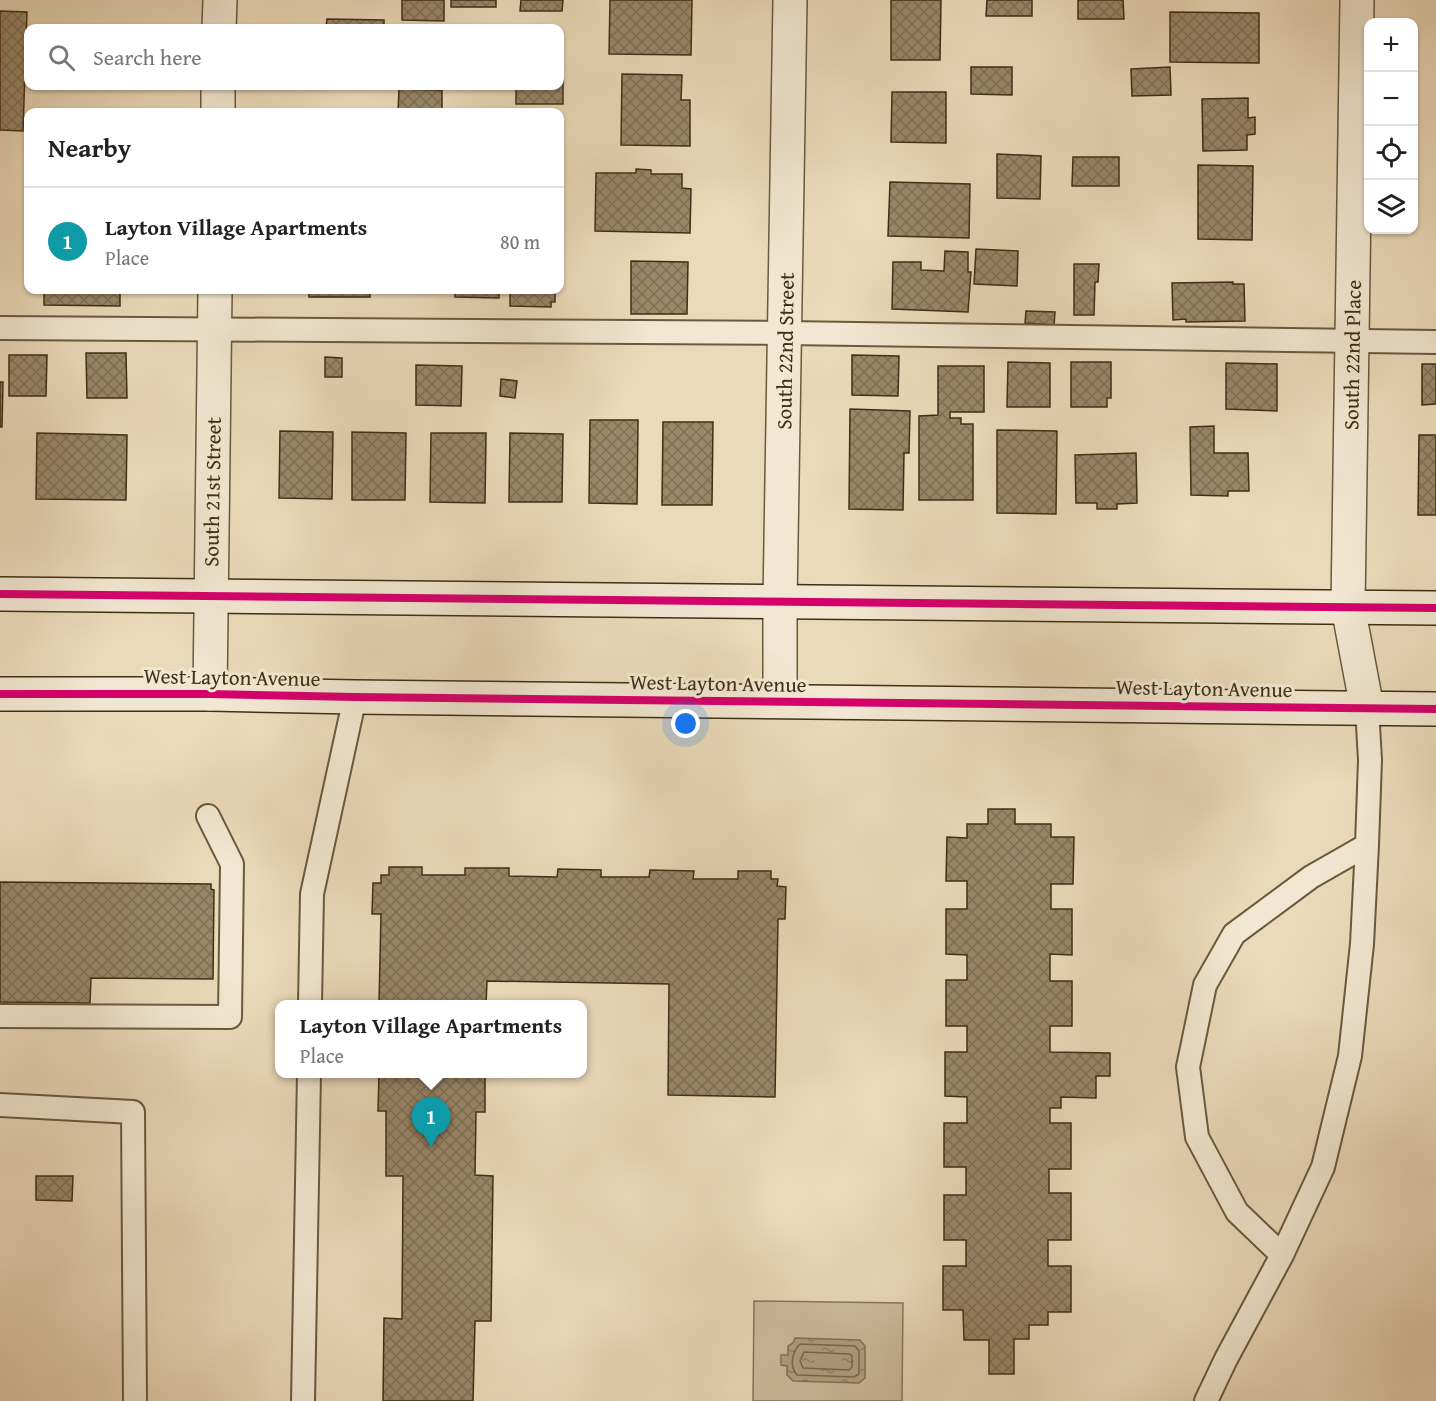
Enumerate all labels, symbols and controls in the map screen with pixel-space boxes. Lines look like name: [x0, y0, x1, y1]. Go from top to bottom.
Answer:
map controls: [1364, 18, 1418, 234]
button: +: [1364, 18, 1418, 72]
search box: [24, 24, 564, 90]
icon: search: [45, 41, 78, 74]
text: Search here: [93, 41, 202, 73]
button: −: [1364, 72, 1418, 126]
button: locate: [1364, 126, 1418, 180]
text: Nearby: [48, 128, 131, 167]
button: layers: [1364, 180, 1418, 234]
text: Layton Village Apartments: [105, 211, 367, 243]
text: 1: [62, 227, 73, 256]
text: 80 m: [500, 227, 540, 256]
text: Place: [105, 243, 149, 272]
street label: South 22nd Street: [768, 272, 802, 430]
street label: South 22nd Place: [1335, 279, 1369, 430]
street label: South 21st Street: [195, 416, 229, 567]
street label: West Layton Avenue: [143, 660, 321, 694]
street label: West Layton Avenue: [629, 666, 807, 700]
street label: West Layton Avenue: [1115, 671, 1293, 705]
your location: [671, 709, 700, 738]
popup: [275, 1000, 587, 1078]
text: Layton Village Apartments: [300, 1009, 562, 1041]
text: Place: [300, 1041, 344, 1070]
pin: 1: [412, 1098, 450, 1147]

